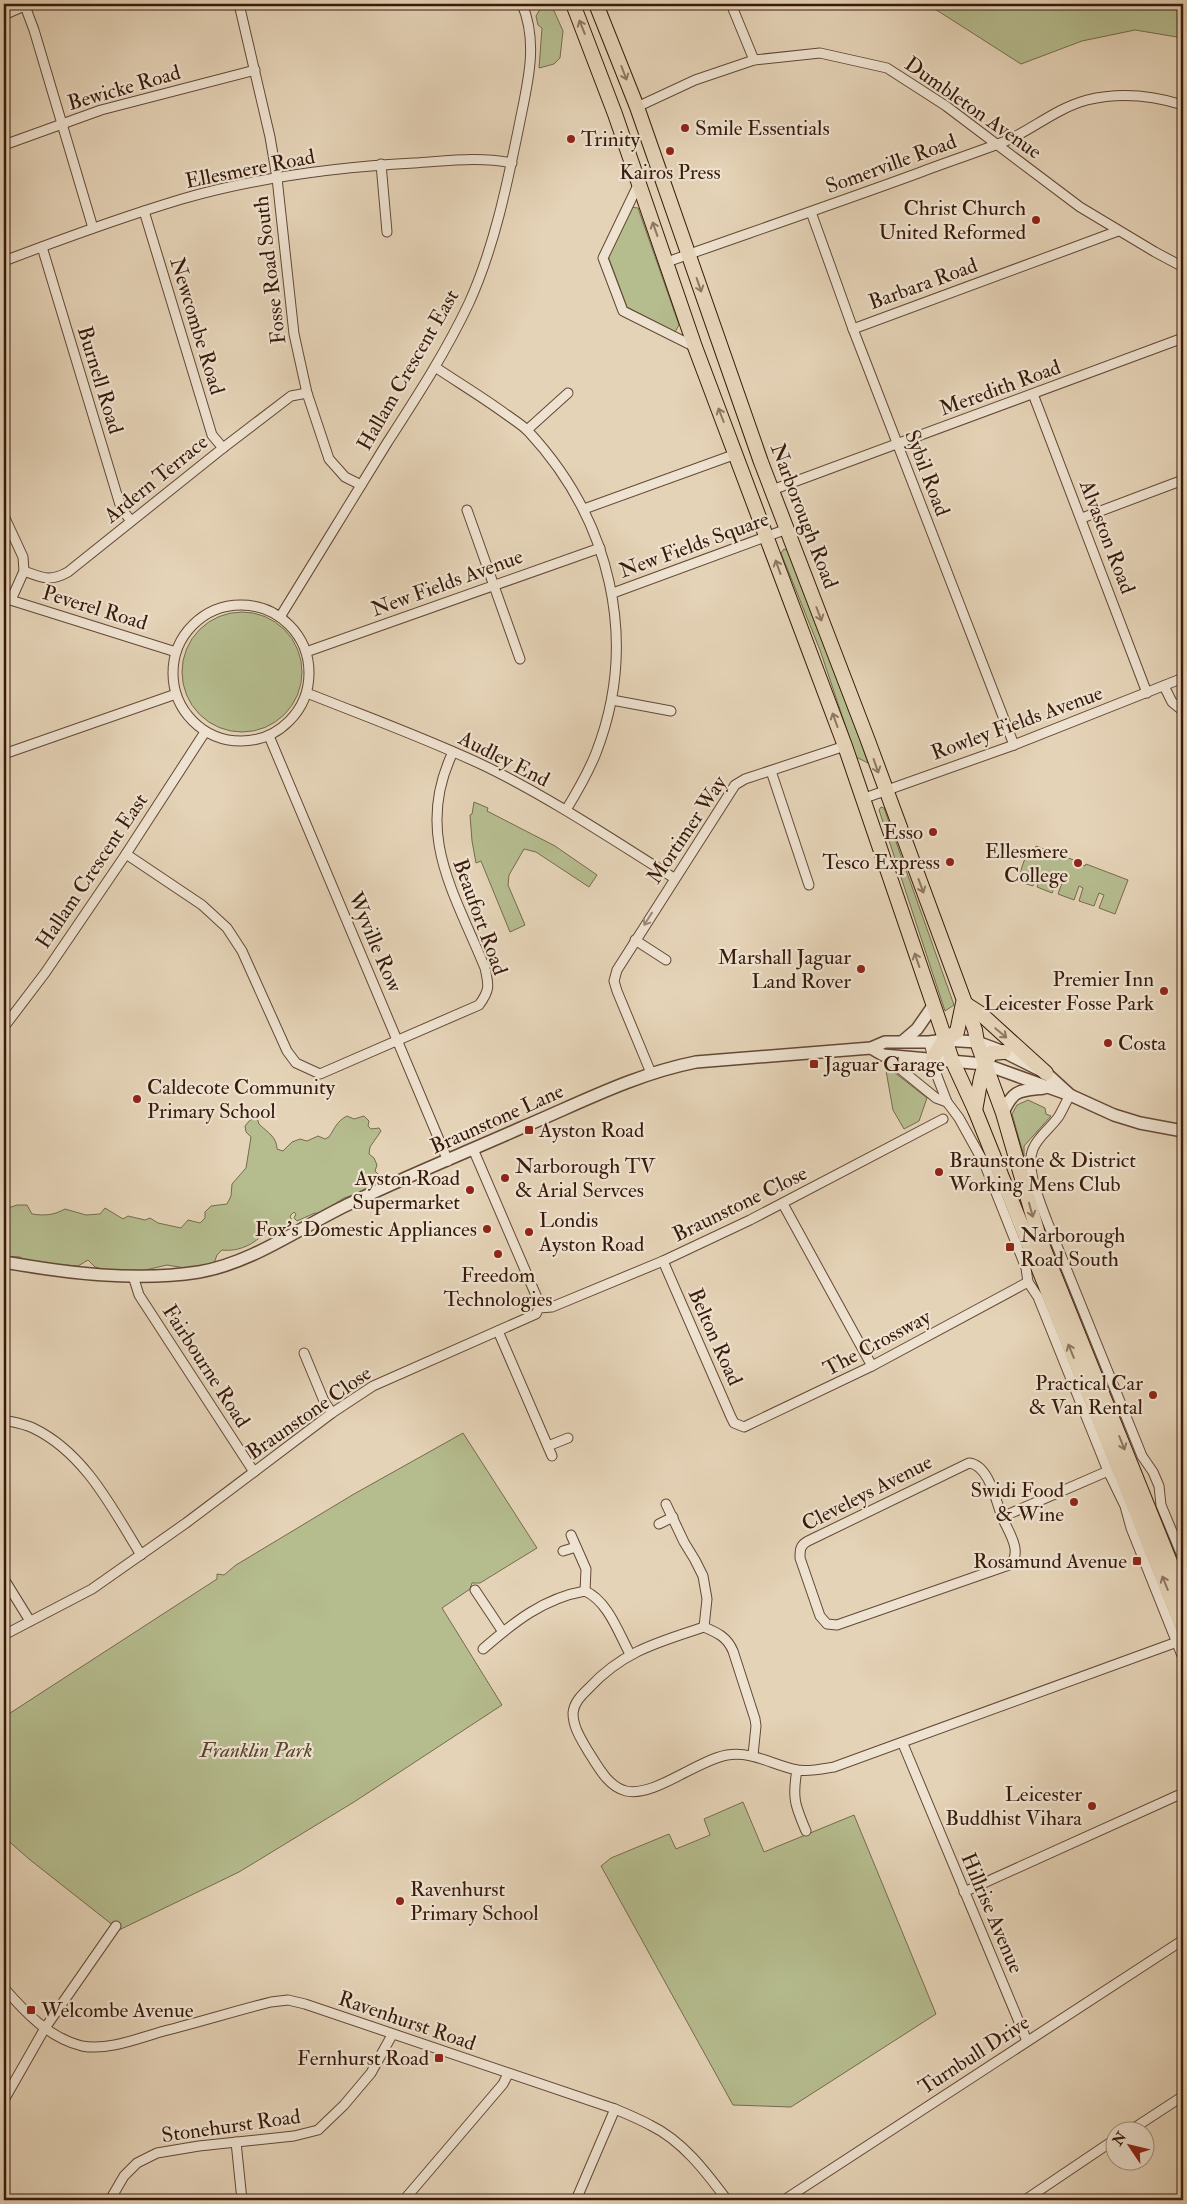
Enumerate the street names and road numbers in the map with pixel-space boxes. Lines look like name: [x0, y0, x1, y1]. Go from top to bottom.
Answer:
street label: Dumbleton Avenue: [899, 51, 1047, 165]
street label: Bewicke Road: [64, 59, 184, 117]
street label: Somerville Road: [822, 128, 961, 200]
street label: Ellesmere Road: [183, 143, 318, 195]
street label: Fosse Road South: [248, 194, 292, 346]
street label: Barbara Road: [865, 252, 982, 316]
street label: Newcombe Road: [163, 254, 231, 398]
street label: Hallam Crescent East: [351, 284, 465, 455]
street label: Burnell Road: [71, 323, 129, 438]
street label: Meredith Road: [936, 353, 1065, 422]
street label: Sybil Road: [898, 426, 956, 521]
street label: Ardern Terrace: [98, 429, 214, 530]
street label: Narborough Road: [764, 439, 844, 593]
street label: Alvaston Road: [1073, 475, 1141, 598]
street label: New Fields Square: [615, 505, 773, 585]
street label: New Fields Avenue: [367, 543, 527, 623]
street label: Peverel Road: [39, 579, 151, 637]
street label: Rowley Fields Avenue: [927, 679, 1107, 767]
street label: Audley End: [453, 724, 555, 794]
street label: Mortimer Way: [641, 770, 733, 889]
street label: Hallam Crescent East: [30, 788, 154, 954]
street label: Beaufort Road: [446, 855, 514, 979]
street label: Wyville Row: [341, 887, 409, 997]
street label: Braunstone Lane: [426, 1077, 568, 1160]
street label: Braunstone Close: [668, 1160, 812, 1248]
street label: Belton Road: [682, 1284, 749, 1390]
street label: Fairbourne Road: [156, 1299, 256, 1433]
street label: The Crossway: [819, 1303, 936, 1383]
street label: Braunstone Close: [241, 1360, 377, 1466]
street label: Cleveleys Avenue: [797, 1448, 937, 1537]
street label: Hillrise Avenue: [955, 1849, 1030, 1977]
street label: Ravenhurst Road: [335, 1985, 480, 2057]
street label: Turnbull Drive: [913, 2009, 1035, 2101]
street label: Stonehurst Road: [160, 2103, 303, 2149]

